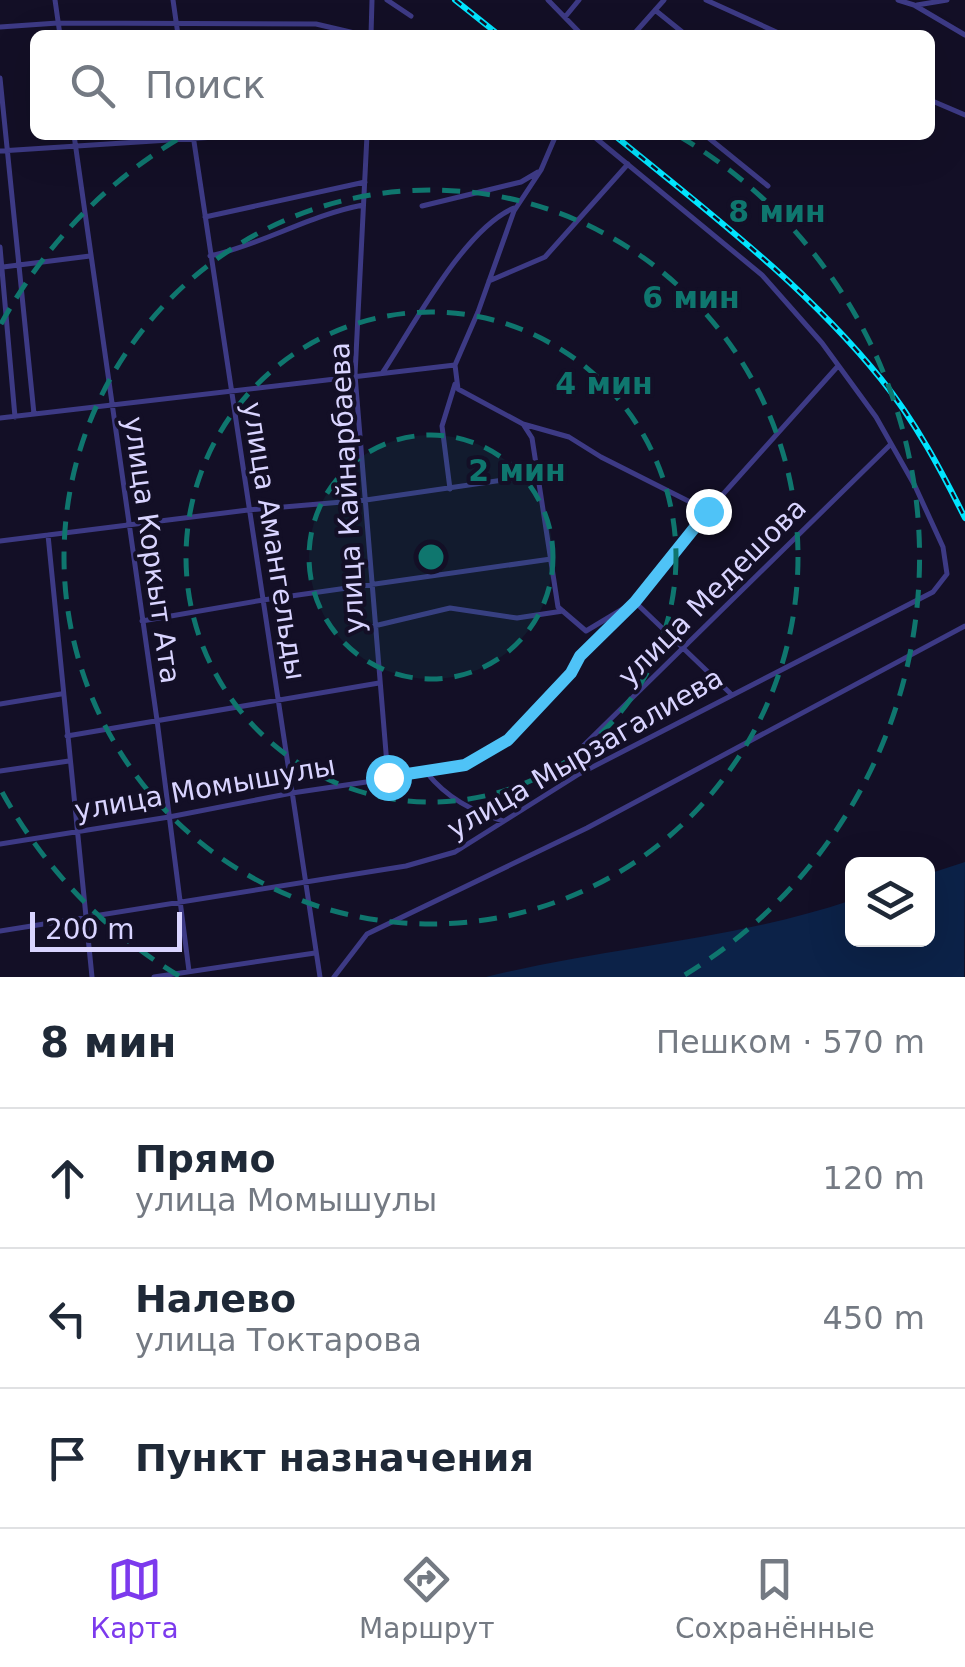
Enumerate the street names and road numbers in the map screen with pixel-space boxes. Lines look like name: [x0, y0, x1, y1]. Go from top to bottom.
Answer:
street label: улица Кайнарбаева: [323, 342, 371, 634]
street label: улица Амангельды: [236, 399, 312, 683]
street label: улица Коркыт Ата: [117, 414, 187, 686]
street label: улица Медешова: [611, 491, 813, 693]
street label: улица Мырзагалиева: [441, 661, 729, 845]
street label: улица Момышулы: [72, 749, 338, 827]

